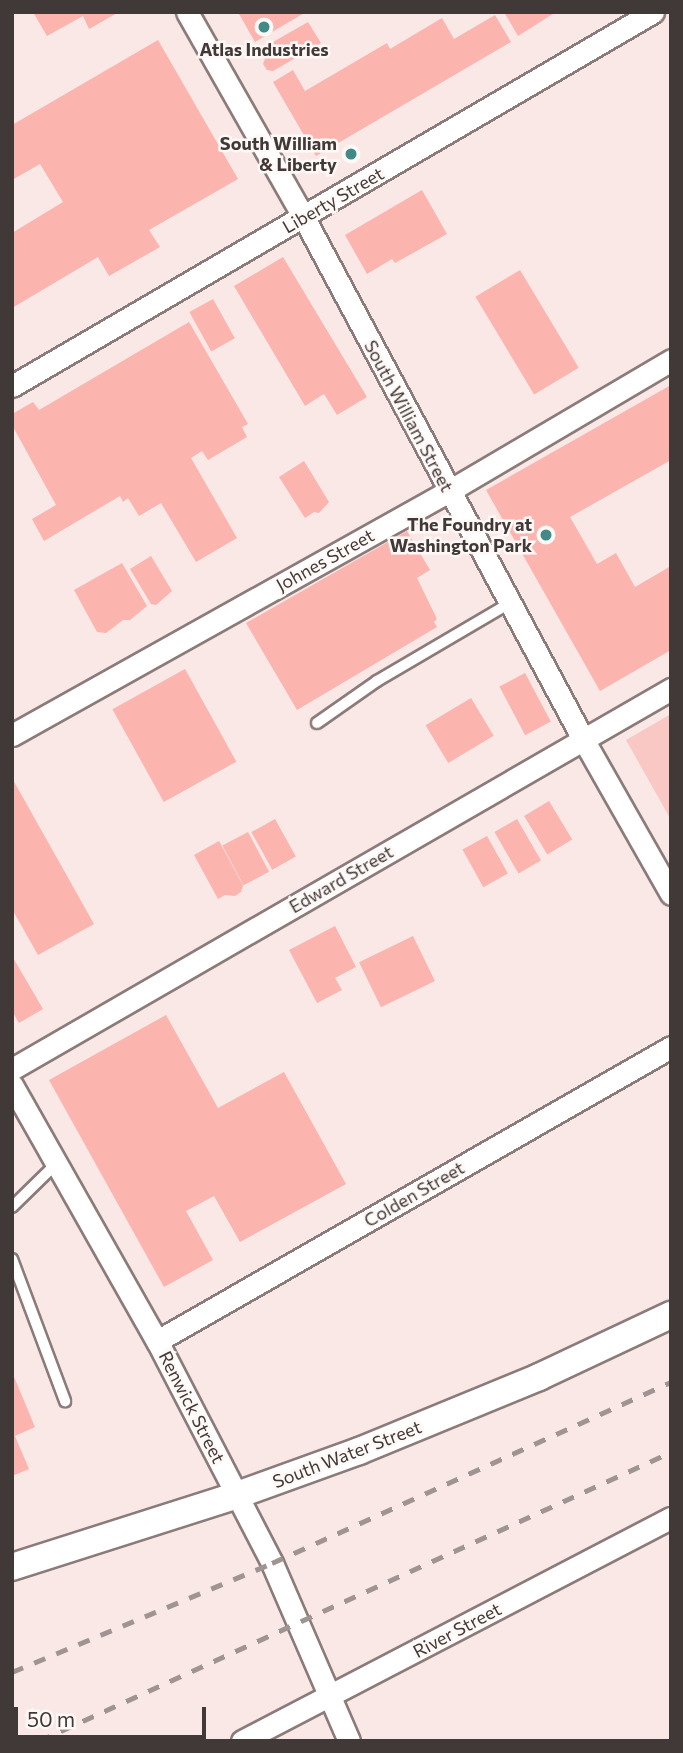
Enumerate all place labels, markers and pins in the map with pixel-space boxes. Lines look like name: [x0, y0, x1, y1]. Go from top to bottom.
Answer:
marker: Atlas Industries: [256, 19, 272, 35]
place label: Atlas Industries: [199, 38, 329, 60]
place label: South William & Liberty: [220, 133, 337, 176]
marker: South William & Liberty: [343, 146, 359, 162]
place label: The Foundry at Washington Park: [389, 514, 532, 556]
marker: The Foundry at Washington Park: [538, 527, 554, 543]

